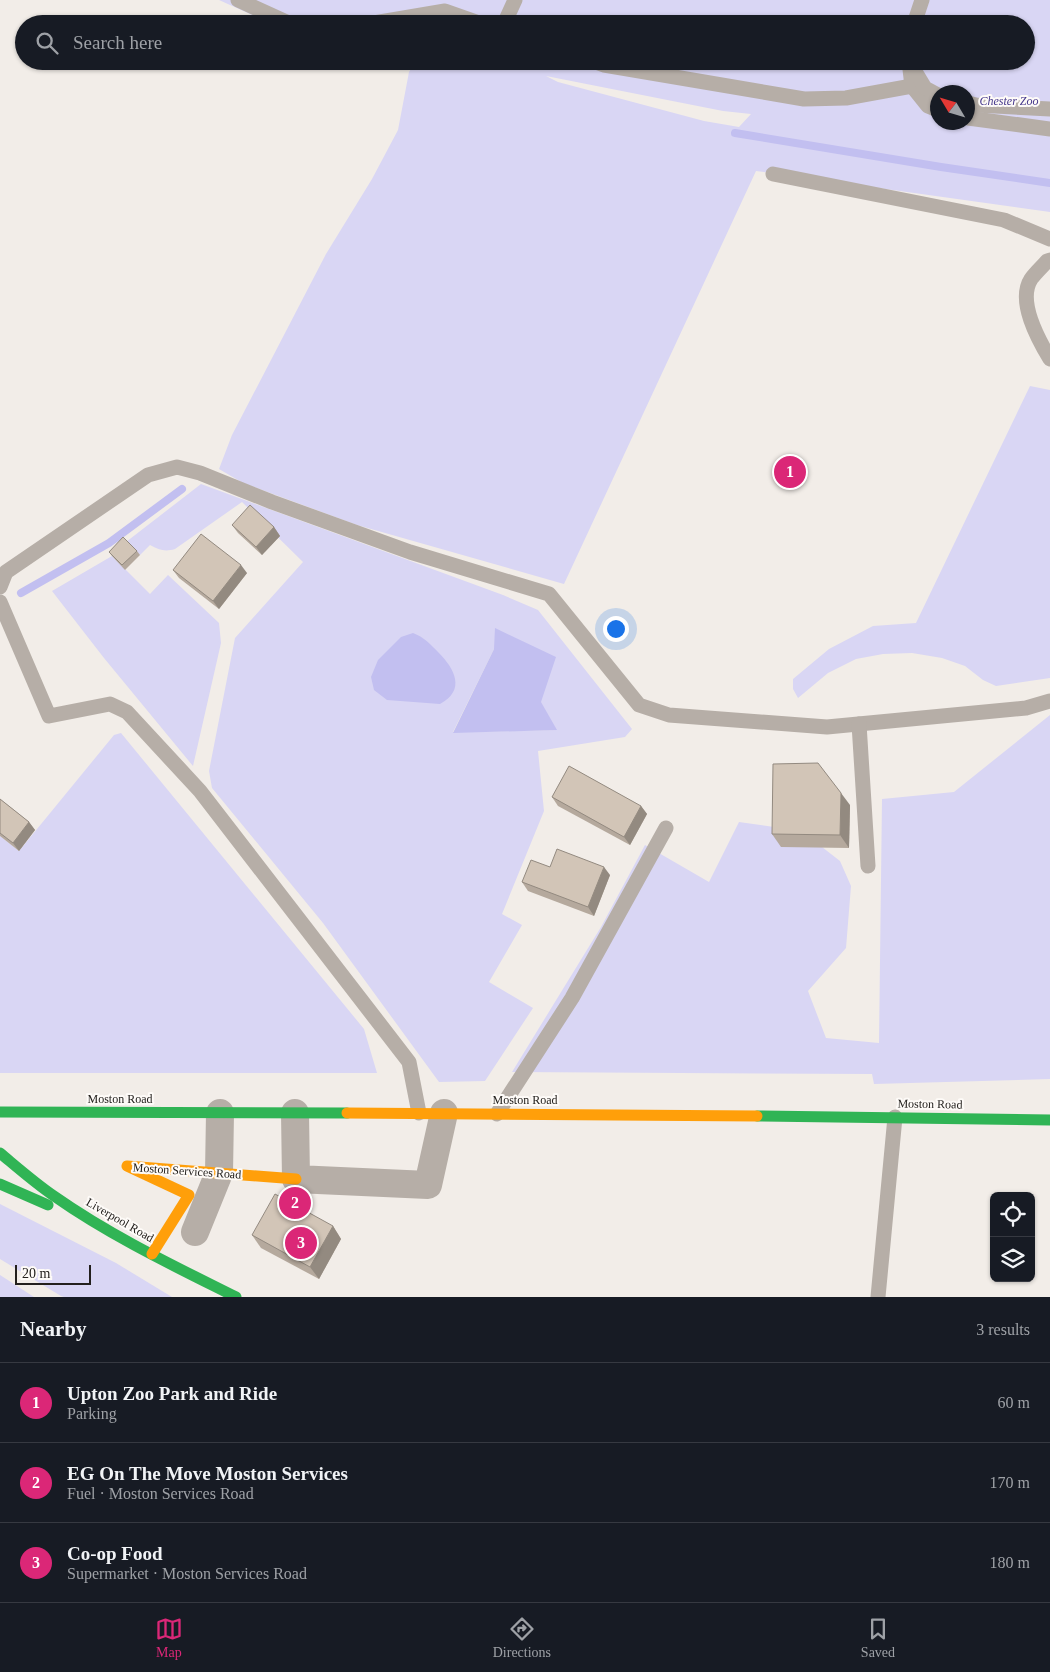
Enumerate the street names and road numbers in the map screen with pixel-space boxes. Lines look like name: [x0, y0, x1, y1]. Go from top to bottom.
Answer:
street label: Moston Road: [87, 1092, 153, 1106]
street label: Moston Road: [492, 1093, 558, 1107]
street label: Moston Road: [897, 1096, 963, 1112]
street label: Moston Services Road: [132, 1160, 242, 1182]
street label: Liverpool Road: [84, 1195, 156, 1245]

